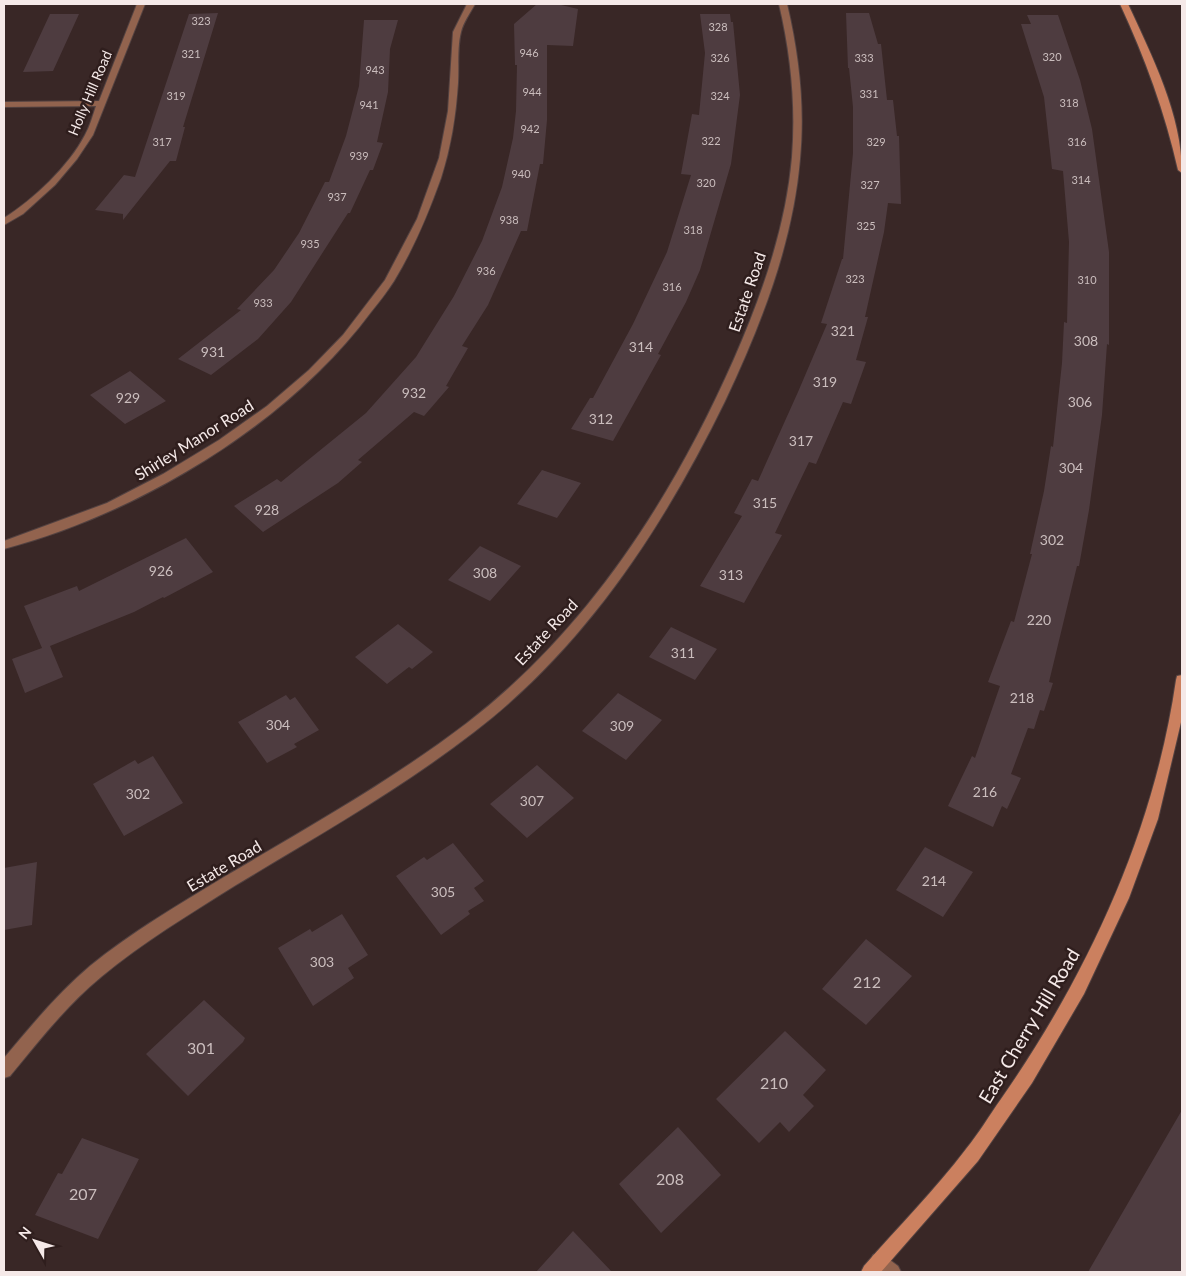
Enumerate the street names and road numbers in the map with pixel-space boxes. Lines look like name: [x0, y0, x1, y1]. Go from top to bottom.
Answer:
street label: Holly Hill Road: [64, 48, 115, 138]
street label: Estate Road: [724, 249, 769, 334]
street label: Shirley Manor Road: [131, 395, 257, 484]
street label: Estate Road: [510, 595, 581, 669]
street label: Estate Road: [183, 836, 264, 895]
street label: East Cherry Hill Road: [973, 944, 1084, 1107]

